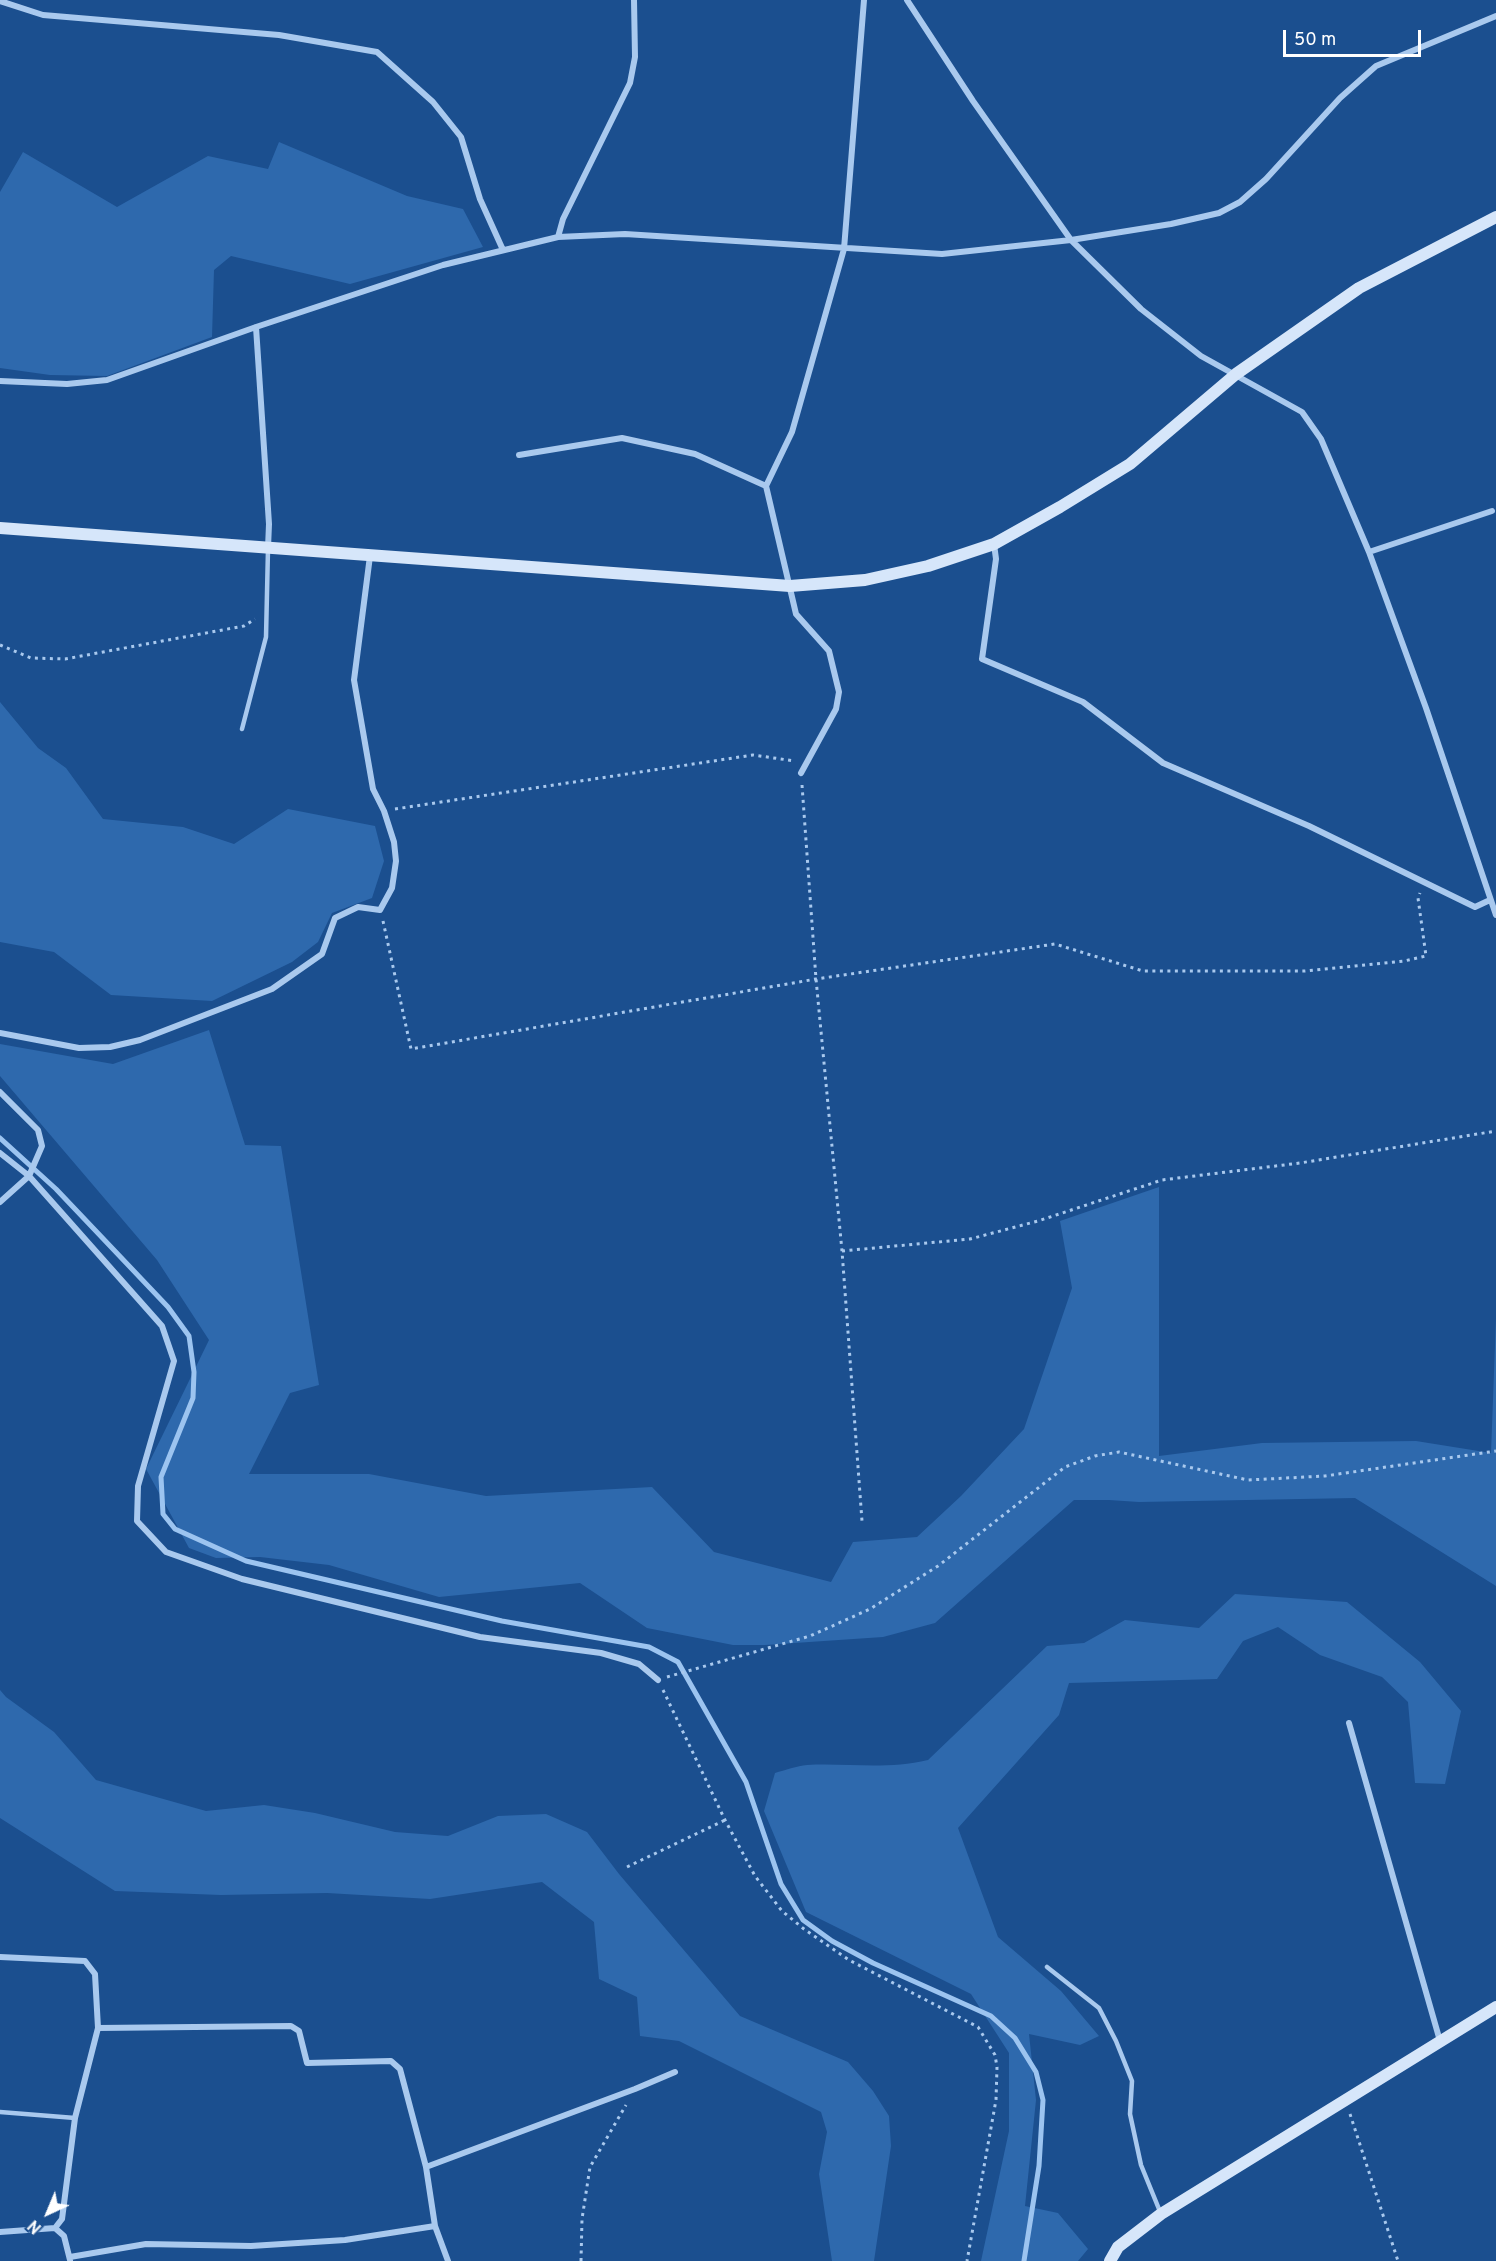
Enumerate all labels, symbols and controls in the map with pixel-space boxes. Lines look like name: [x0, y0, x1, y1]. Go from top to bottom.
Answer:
scale bar: [1286, 18, 1424, 56]
text: 50 m: [1294, 29, 1336, 52]
north arrow: [18, 2183, 78, 2243]
text: N: [24, 2215, 47, 2237]

